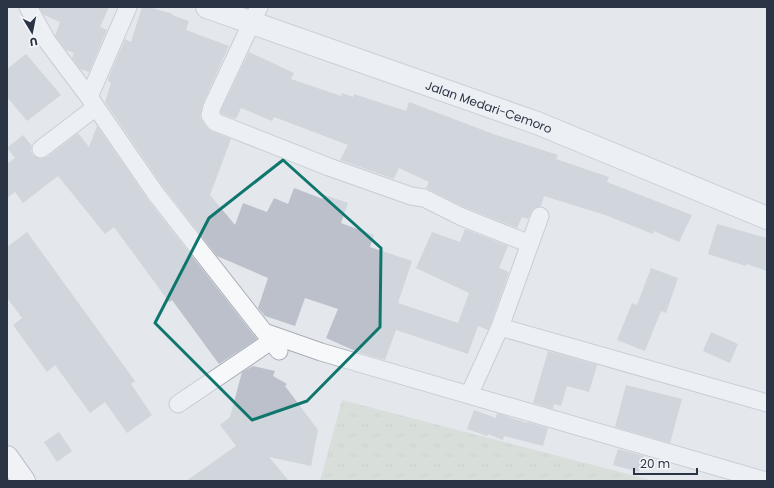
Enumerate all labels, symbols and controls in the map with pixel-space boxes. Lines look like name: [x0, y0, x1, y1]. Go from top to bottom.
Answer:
north arrow: [12, 12, 52, 52]
text: U: [28, 33, 39, 50]
street label: Jalan Medari-Cemoro: [423, 76, 555, 137]
scale bar: [634, 450, 697, 476]
text: 20 m: [640, 455, 670, 472]

